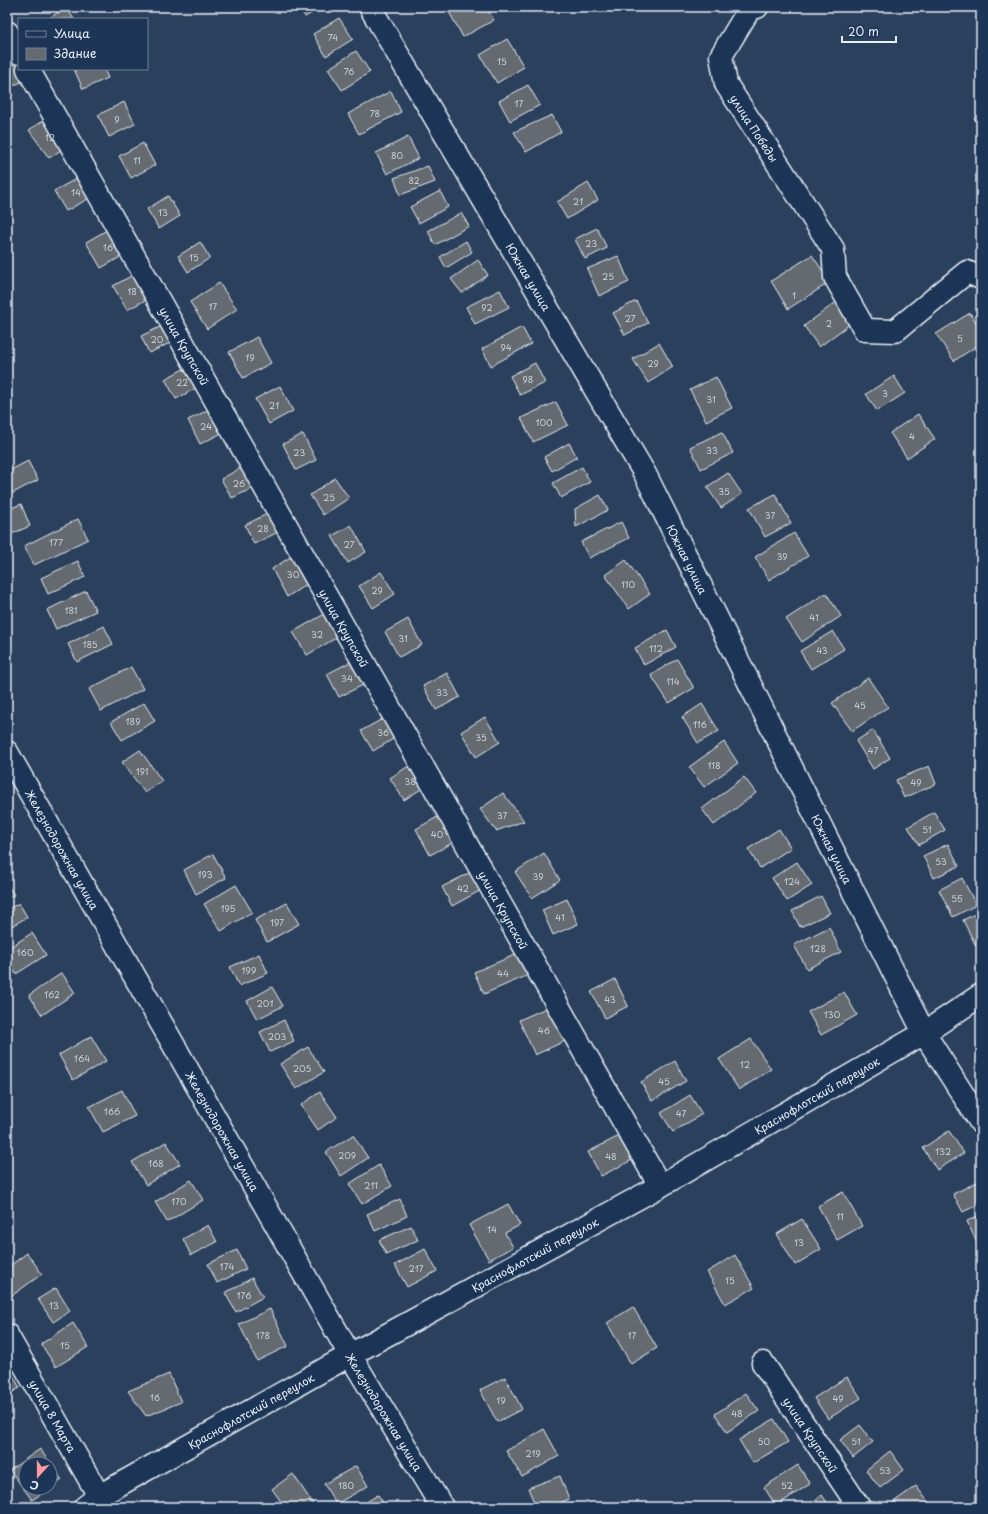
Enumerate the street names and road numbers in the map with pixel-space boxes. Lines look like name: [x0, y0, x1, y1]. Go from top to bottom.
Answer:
street label: улица Победы: [726, 91, 783, 165]
street label: Южная улица: [502, 240, 555, 314]
street label: улица Крупской: [156, 303, 214, 388]
street label: Южная улица: [663, 521, 712, 597]
street label: улица Крупской: [315, 585, 373, 670]
street label: Железнодорожная улица: [21, 786, 103, 913]
street label: Южная улица: [808, 811, 857, 887]
street label: улица Крупской: [475, 867, 533, 952]
street label: Краснофлотский переулок: [751, 1052, 883, 1138]
street label: Железнодорожная улица: [182, 1068, 264, 1194]
street label: Краснофлотский переулок: [468, 1213, 602, 1296]
street label: Железнодорожная улица: [342, 1349, 427, 1474]
street label: Краснофлотский переулок: [185, 1368, 317, 1453]
street label: улица 8 Марта: [26, 1376, 81, 1456]
street label: улица Крупской: [779, 1393, 842, 1476]

